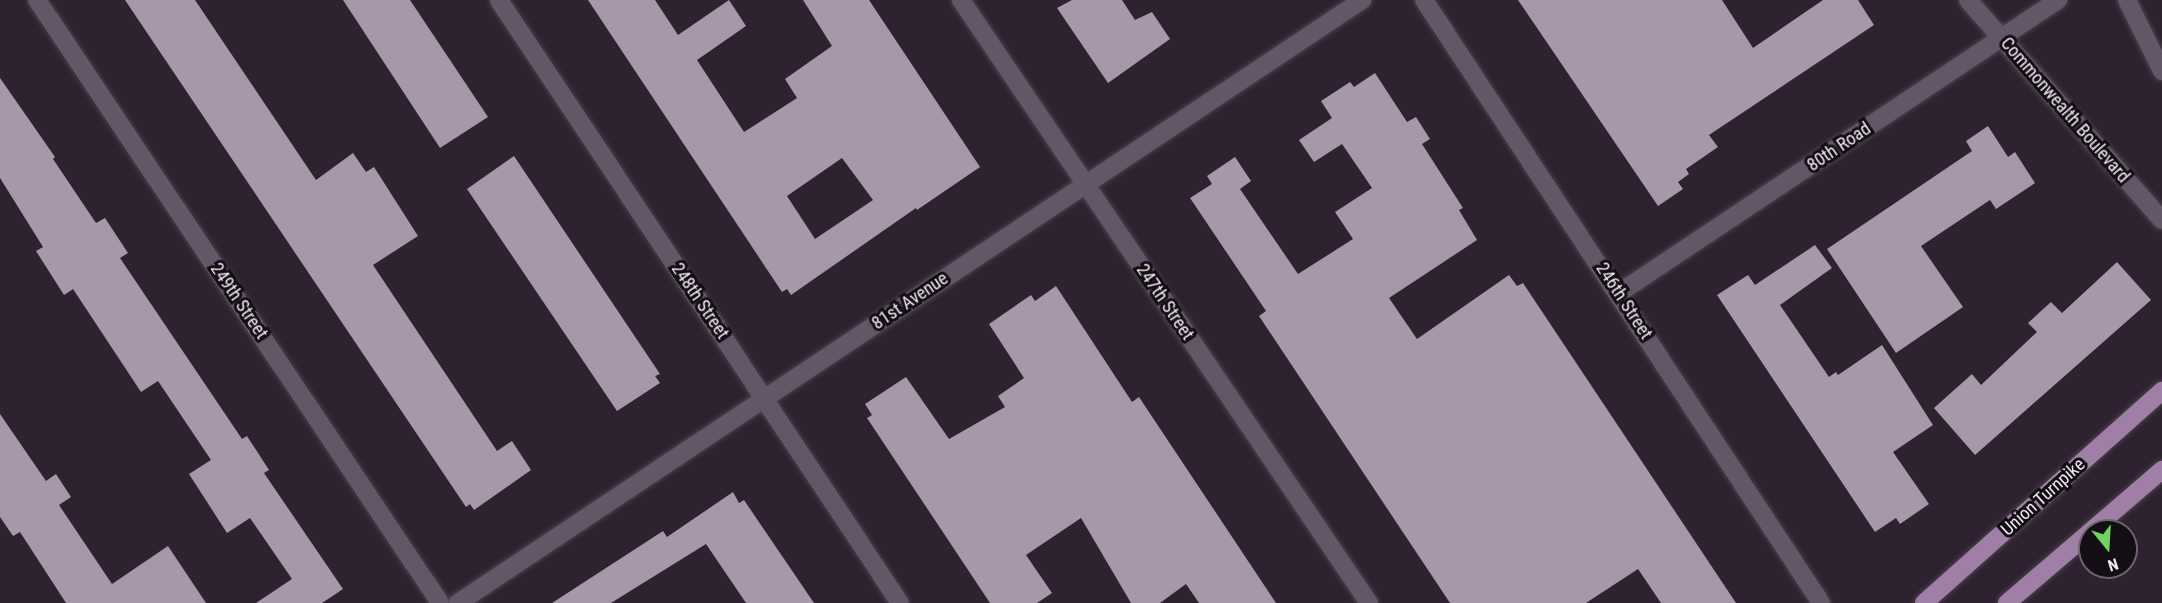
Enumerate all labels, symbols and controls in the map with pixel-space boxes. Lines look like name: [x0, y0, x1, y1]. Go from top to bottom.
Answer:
street label: Commonwealth Boulevard: [1996, 33, 2134, 187]
street label: 80th Road: [1803, 118, 1875, 176]
street label: 249th Street: [206, 259, 272, 343]
street label: 248th Street: [667, 259, 733, 343]
street label: 246th Street: [1591, 259, 1657, 343]
street label: 247th Street: [1132, 260, 1198, 344]
street label: 81st Avenue: [868, 268, 952, 334]
street label: Union Turnpike: [1997, 454, 2089, 540]
north arrow: [2078, 519, 2138, 579]
text: N: [2106, 554, 2121, 575]

